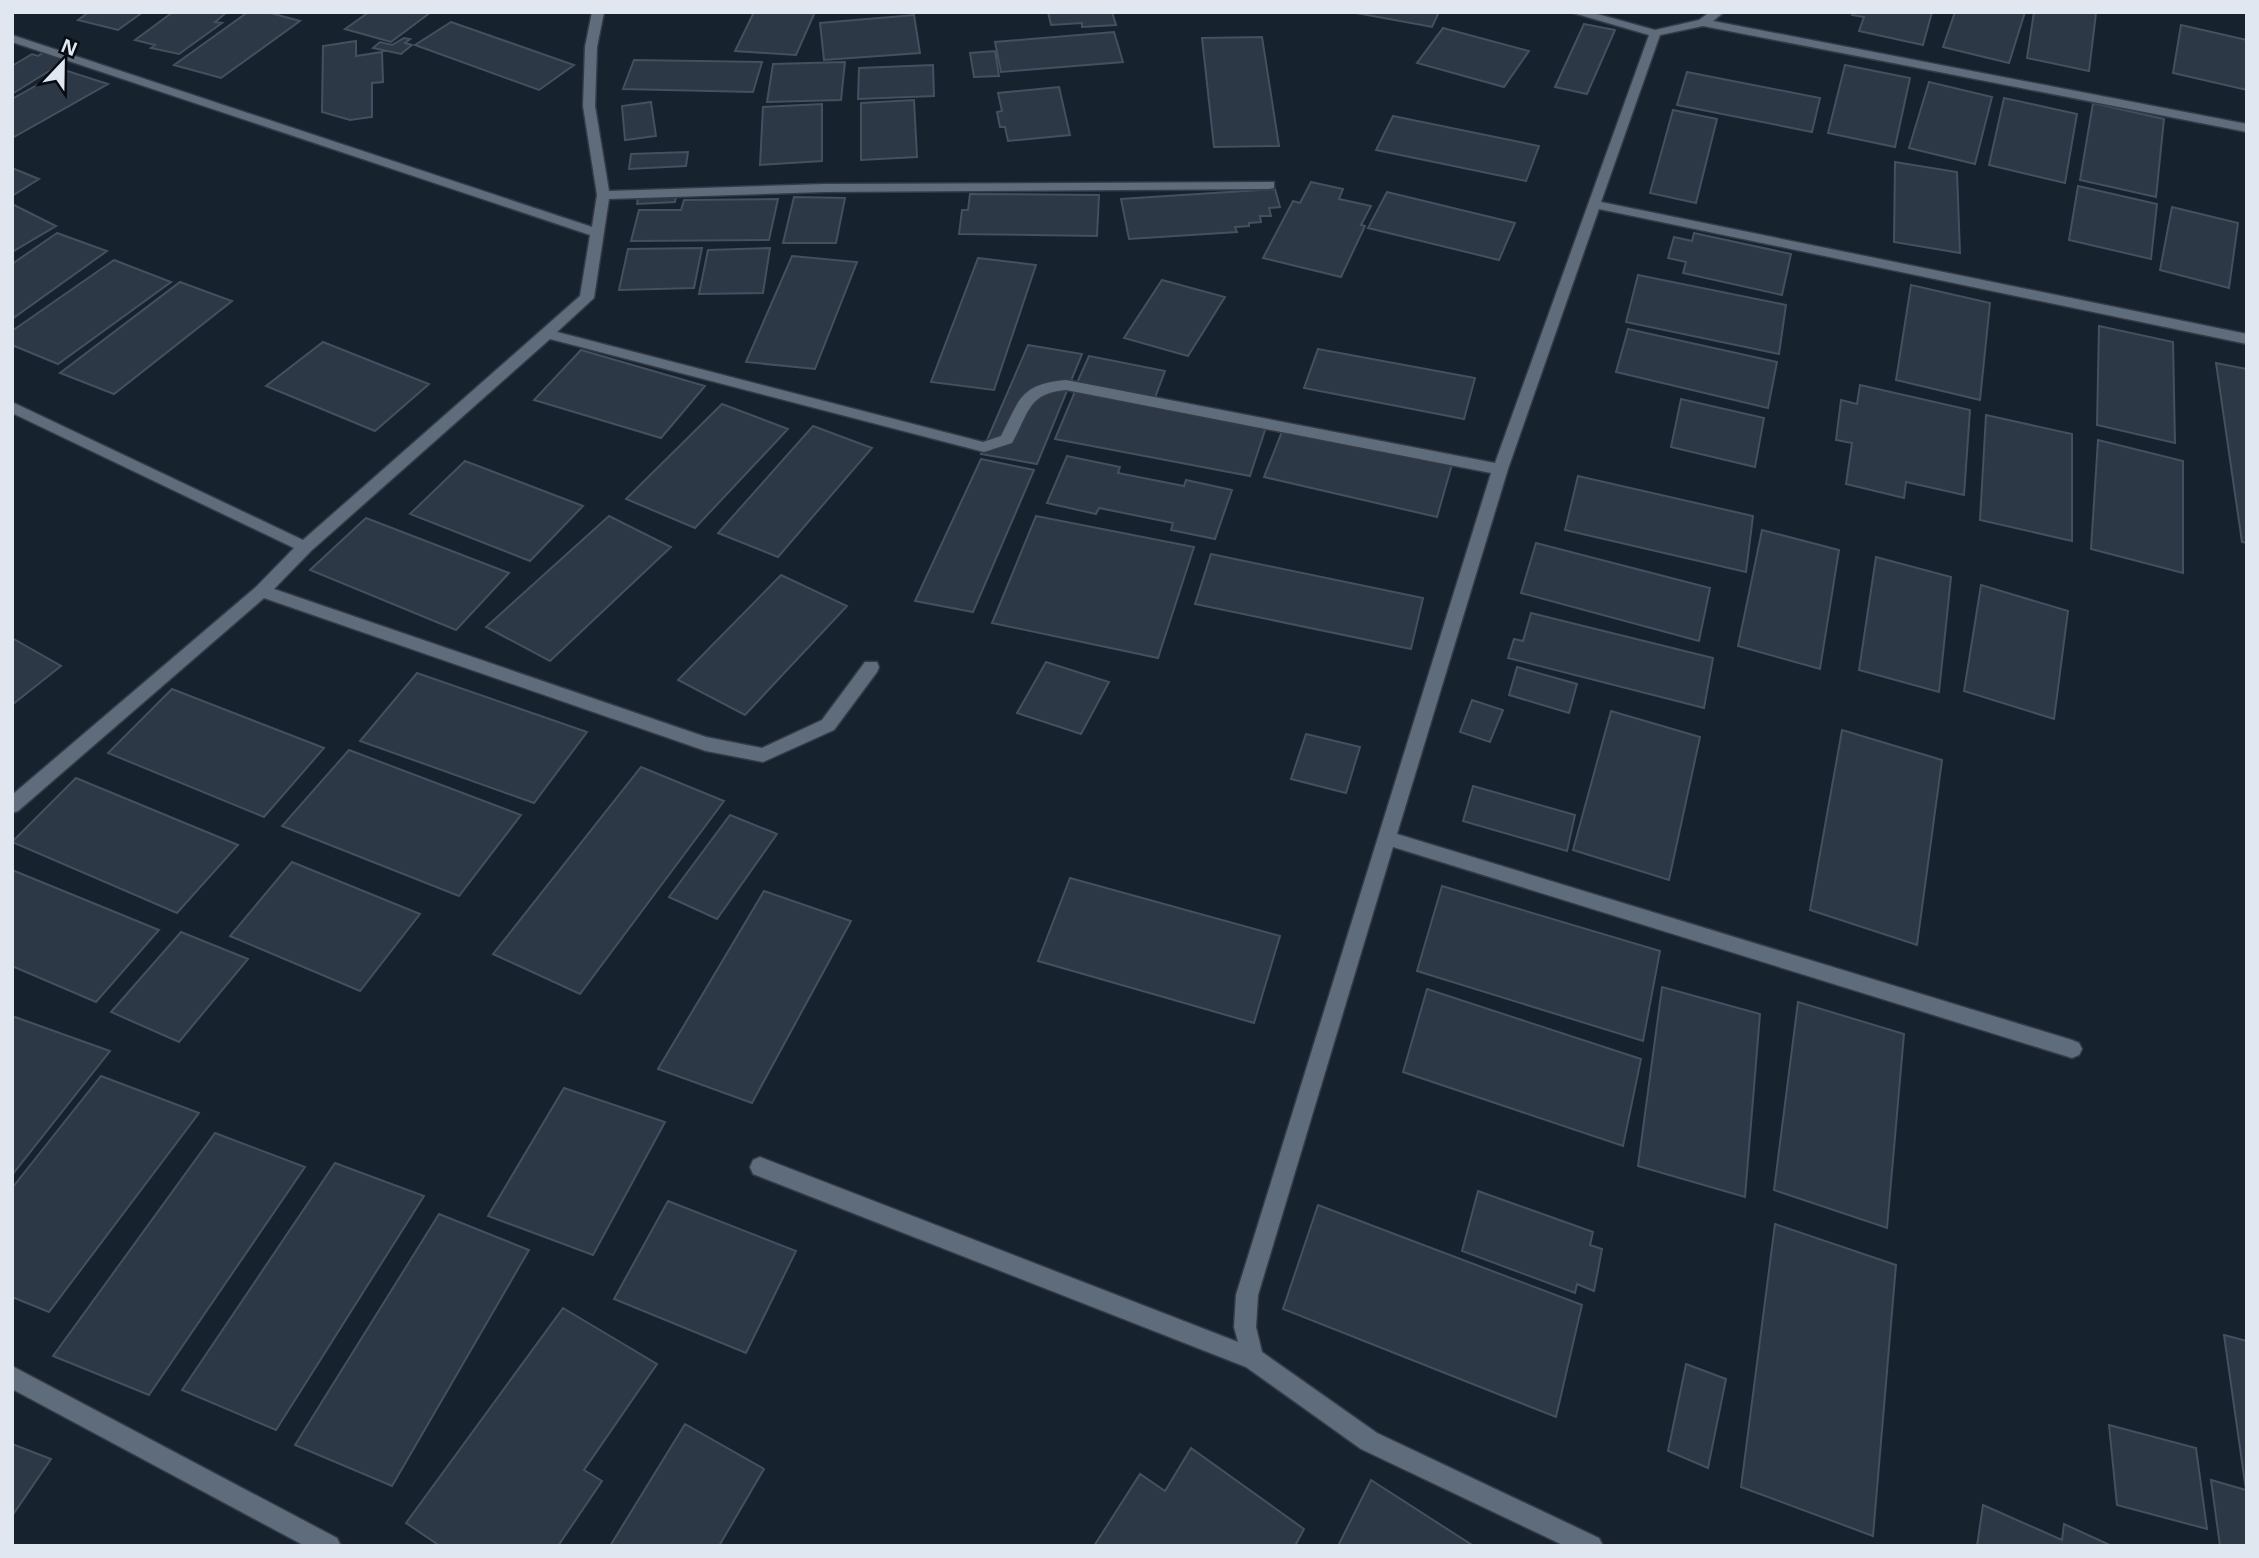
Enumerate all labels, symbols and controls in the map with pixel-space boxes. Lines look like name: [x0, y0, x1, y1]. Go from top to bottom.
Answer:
north arrow: [28, 28, 98, 98]
text: N: [57, 32, 81, 62]

